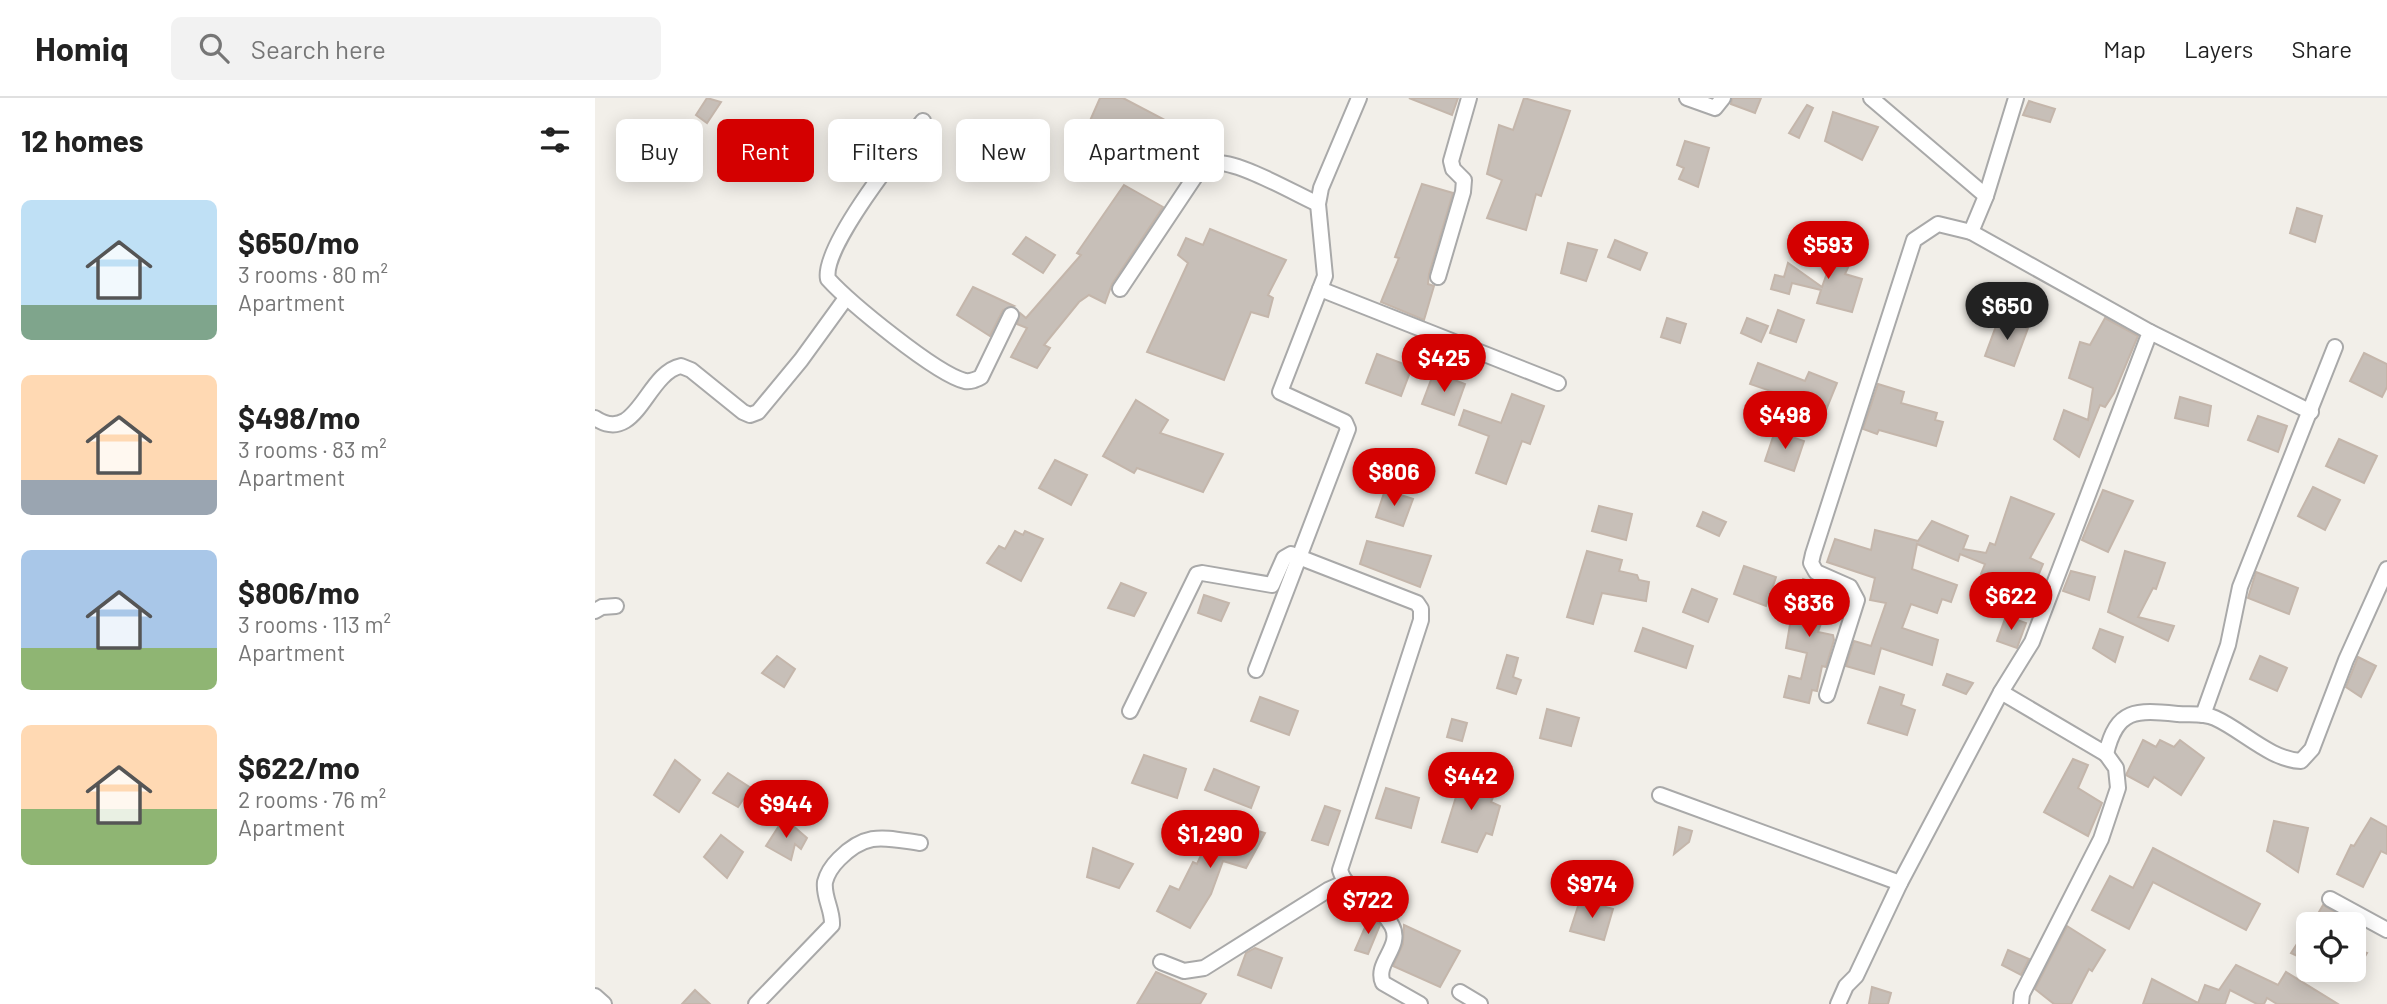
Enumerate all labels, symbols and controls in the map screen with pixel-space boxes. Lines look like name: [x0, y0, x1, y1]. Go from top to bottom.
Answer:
search box: [171, 17, 661, 80]
text: Homiq: [35, 28, 129, 68]
icon: search: [195, 29, 233, 67]
text: Search here: [251, 33, 386, 64]
text: Map: [2103, 34, 2146, 63]
text: Layers: [2184, 34, 2253, 63]
text: Share: [2291, 34, 2352, 63]
chip: Buy: [616, 119, 703, 182]
chip: Rent: [717, 119, 814, 182]
chip: Filters: [828, 119, 942, 182]
chip: New: [956, 119, 1050, 182]
chip: Apartment: [1064, 119, 1224, 182]
icon: filters: [536, 121, 574, 159]
text: 12 homes: [21, 122, 144, 158]
pin: $593: [1787, 222, 1869, 281]
text: $650/mo: [238, 224, 360, 260]
icon: home: [77, 228, 161, 312]
text: $593: [1803, 230, 1853, 258]
text: 3 rooms · 80 m²: [238, 260, 388, 288]
pin: $650: [1966, 282, 2048, 342]
text: Apartment: [238, 288, 345, 316]
text: $650: [1981, 291, 2033, 319]
pin: $425: [1403, 334, 1485, 394]
text: $425: [1418, 343, 1470, 371]
pin: $498: [1744, 392, 1826, 451]
text: $498/mo: [238, 399, 360, 435]
text: $498: [1759, 400, 1811, 428]
icon: home: [77, 403, 161, 487]
text: 3 rooms · 83 m²: [238, 435, 387, 463]
pin: $806: [1353, 448, 1435, 508]
text: $806: [1368, 457, 1420, 485]
text: Apartment: [238, 463, 345, 491]
pin: $622: [1970, 573, 2052, 632]
text: $806/mo: [238, 574, 360, 610]
icon: home: [77, 578, 161, 662]
pin: $836: [1768, 580, 1850, 639]
text: $622: [1985, 581, 2037, 609]
text: $836: [1784, 588, 1834, 616]
text: 3 rooms · 113 m²: [238, 610, 391, 638]
text: Apartment: [238, 638, 345, 666]
text: $622/mo: [238, 749, 360, 785]
pin: $442: [1430, 752, 1512, 812]
icon: home: [77, 753, 161, 837]
text: $442: [1444, 761, 1498, 789]
pin: $944: [745, 780, 827, 840]
text: 2 rooms · 76 m²: [238, 785, 386, 813]
text: $944: [759, 789, 813, 817]
pin: $1,290: [1153, 810, 1267, 870]
text: Apartment: [238, 813, 345, 841]
text: $1,290: [1177, 819, 1243, 847]
pin: $974: [1551, 860, 1633, 920]
text: $974: [1567, 869, 1617, 897]
pin: $722: [1327, 876, 1409, 936]
text: $722: [1343, 885, 1393, 913]
map controls: [2296, 912, 2366, 982]
button: locate: [2296, 912, 2366, 982]

